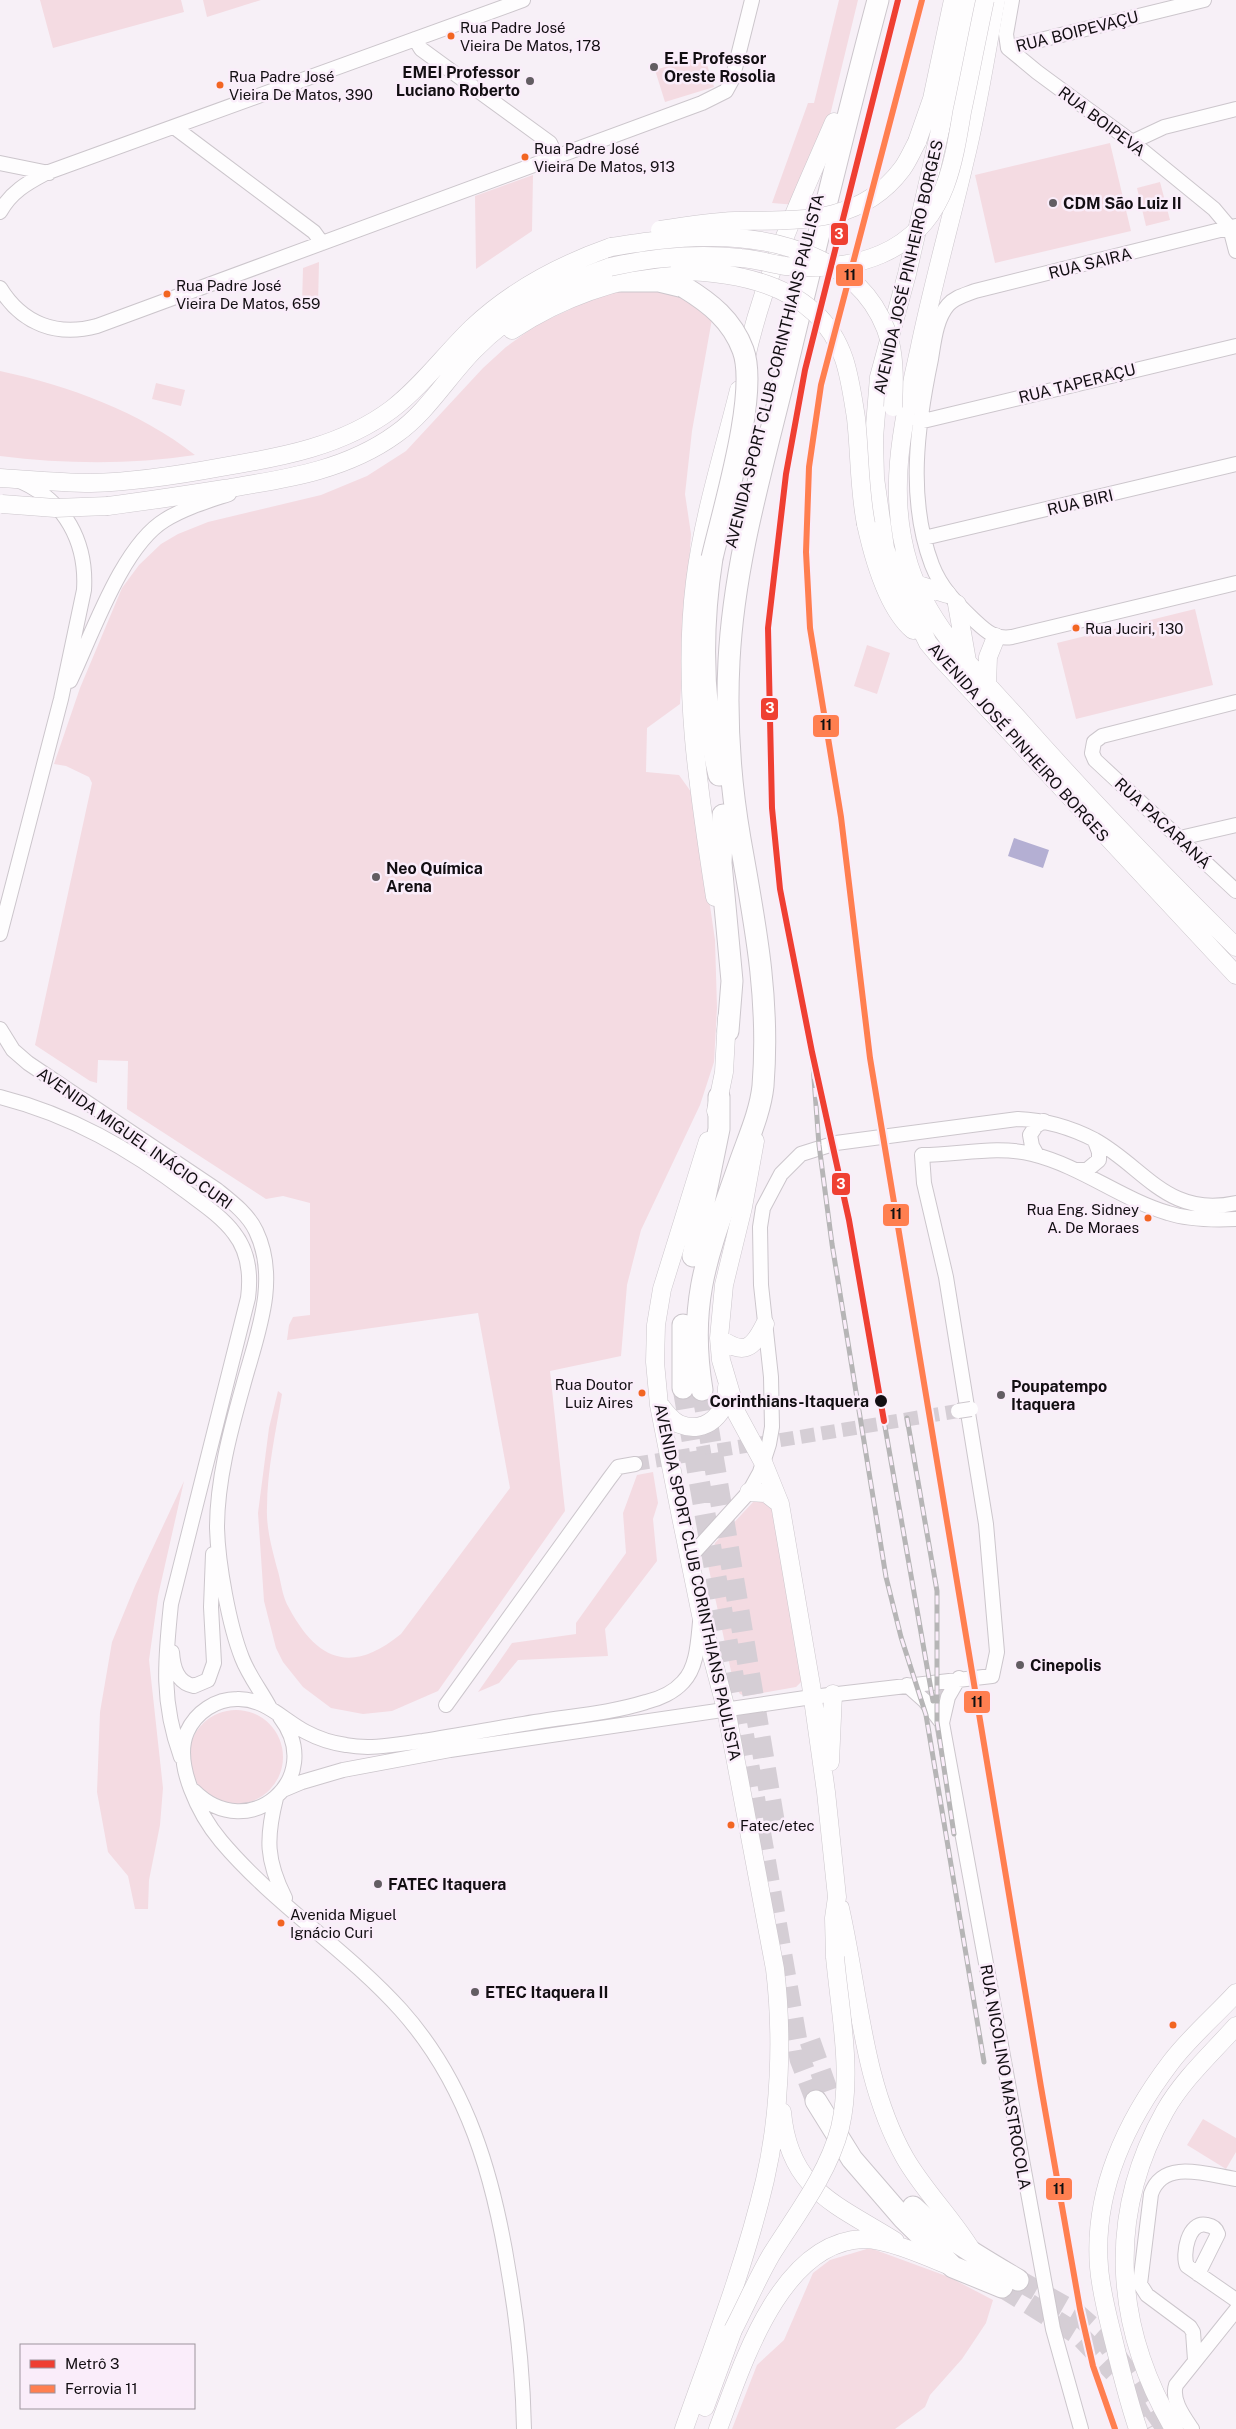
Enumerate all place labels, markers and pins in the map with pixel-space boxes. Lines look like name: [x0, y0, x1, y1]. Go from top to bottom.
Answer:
place label: Rua Padre José Vieira De Matos, 178: [460, 19, 601, 54]
marker: Rua Padre José Vieira De Matos, 178: [446, 31, 456, 41]
place label: E.E Professor Oreste Rosolia: [664, 49, 775, 86]
marker: E.E Professor Oreste Rosolia: [648, 61, 660, 73]
place label: EMEI Professor Luciano Roberto: [396, 63, 520, 100]
place label: Rua Padre José Vieira De Matos, 390: [229, 68, 373, 103]
marker: EMEI Professor Luciano Roberto: [524, 75, 536, 87]
marker: Rua Padre José Vieira De Matos, 390: [215, 80, 225, 90]
place label: Rua Padre José Vieira De Matos, 913: [534, 140, 675, 175]
marker: Rua Padre José Vieira De Matos, 913: [520, 152, 530, 162]
place label: CDM São Luiz II: [1063, 194, 1182, 213]
marker: CDM São Luiz II: [1047, 197, 1059, 209]
place label: Rua Padre José Vieira De Matos, 659: [176, 277, 320, 312]
marker: Rua Padre José Vieira De Matos, 659: [162, 289, 172, 299]
place label: Rua Juciri, 130: [1085, 620, 1183, 637]
marker: Rua Juciri, 130: [1071, 623, 1081, 633]
place label: Neo Química Arena: [386, 859, 483, 896]
marker: Neo Química Arena: [370, 871, 382, 883]
place label: Rua Eng. Sidney A. De Moraes: [1026, 1201, 1139, 1236]
marker: Rua Eng. Sidney A. De Moraes: [1143, 1213, 1153, 1223]
place label: Rua Doutor Luiz Aires: [555, 1376, 633, 1411]
place label: Poupatempo Itaquera: [1011, 1377, 1107, 1414]
marker: Rua Doutor Luiz Aires: [637, 1388, 647, 1398]
marker: Poupatempo Itaquera: [995, 1389, 1007, 1401]
place label: Corinthians-Itaquera: [709, 1392, 869, 1411]
marker: Corinthians-Itaquera: [873, 1393, 889, 1409]
place label: Cinepolis: [1030, 1656, 1101, 1675]
marker: Cinepolis: [1014, 1659, 1026, 1671]
place label: Fatec/etec: [740, 1817, 815, 1834]
marker: Fatec/etec: [726, 1820, 736, 1830]
place label: FATEC Itaquera: [388, 1875, 506, 1894]
marker: FATEC Itaquera: [372, 1878, 384, 1890]
place label: Avenida Miguel Ignácio Curi: [290, 1906, 397, 1941]
marker: Avenida Miguel Ignácio Curi: [276, 1918, 286, 1928]
place label: ETEC Itaquera II: [485, 1983, 608, 2002]
marker: ETEC Itaquera II: [469, 1986, 481, 1998]
unlabelled marker: [1168, 2020, 1178, 2030]

